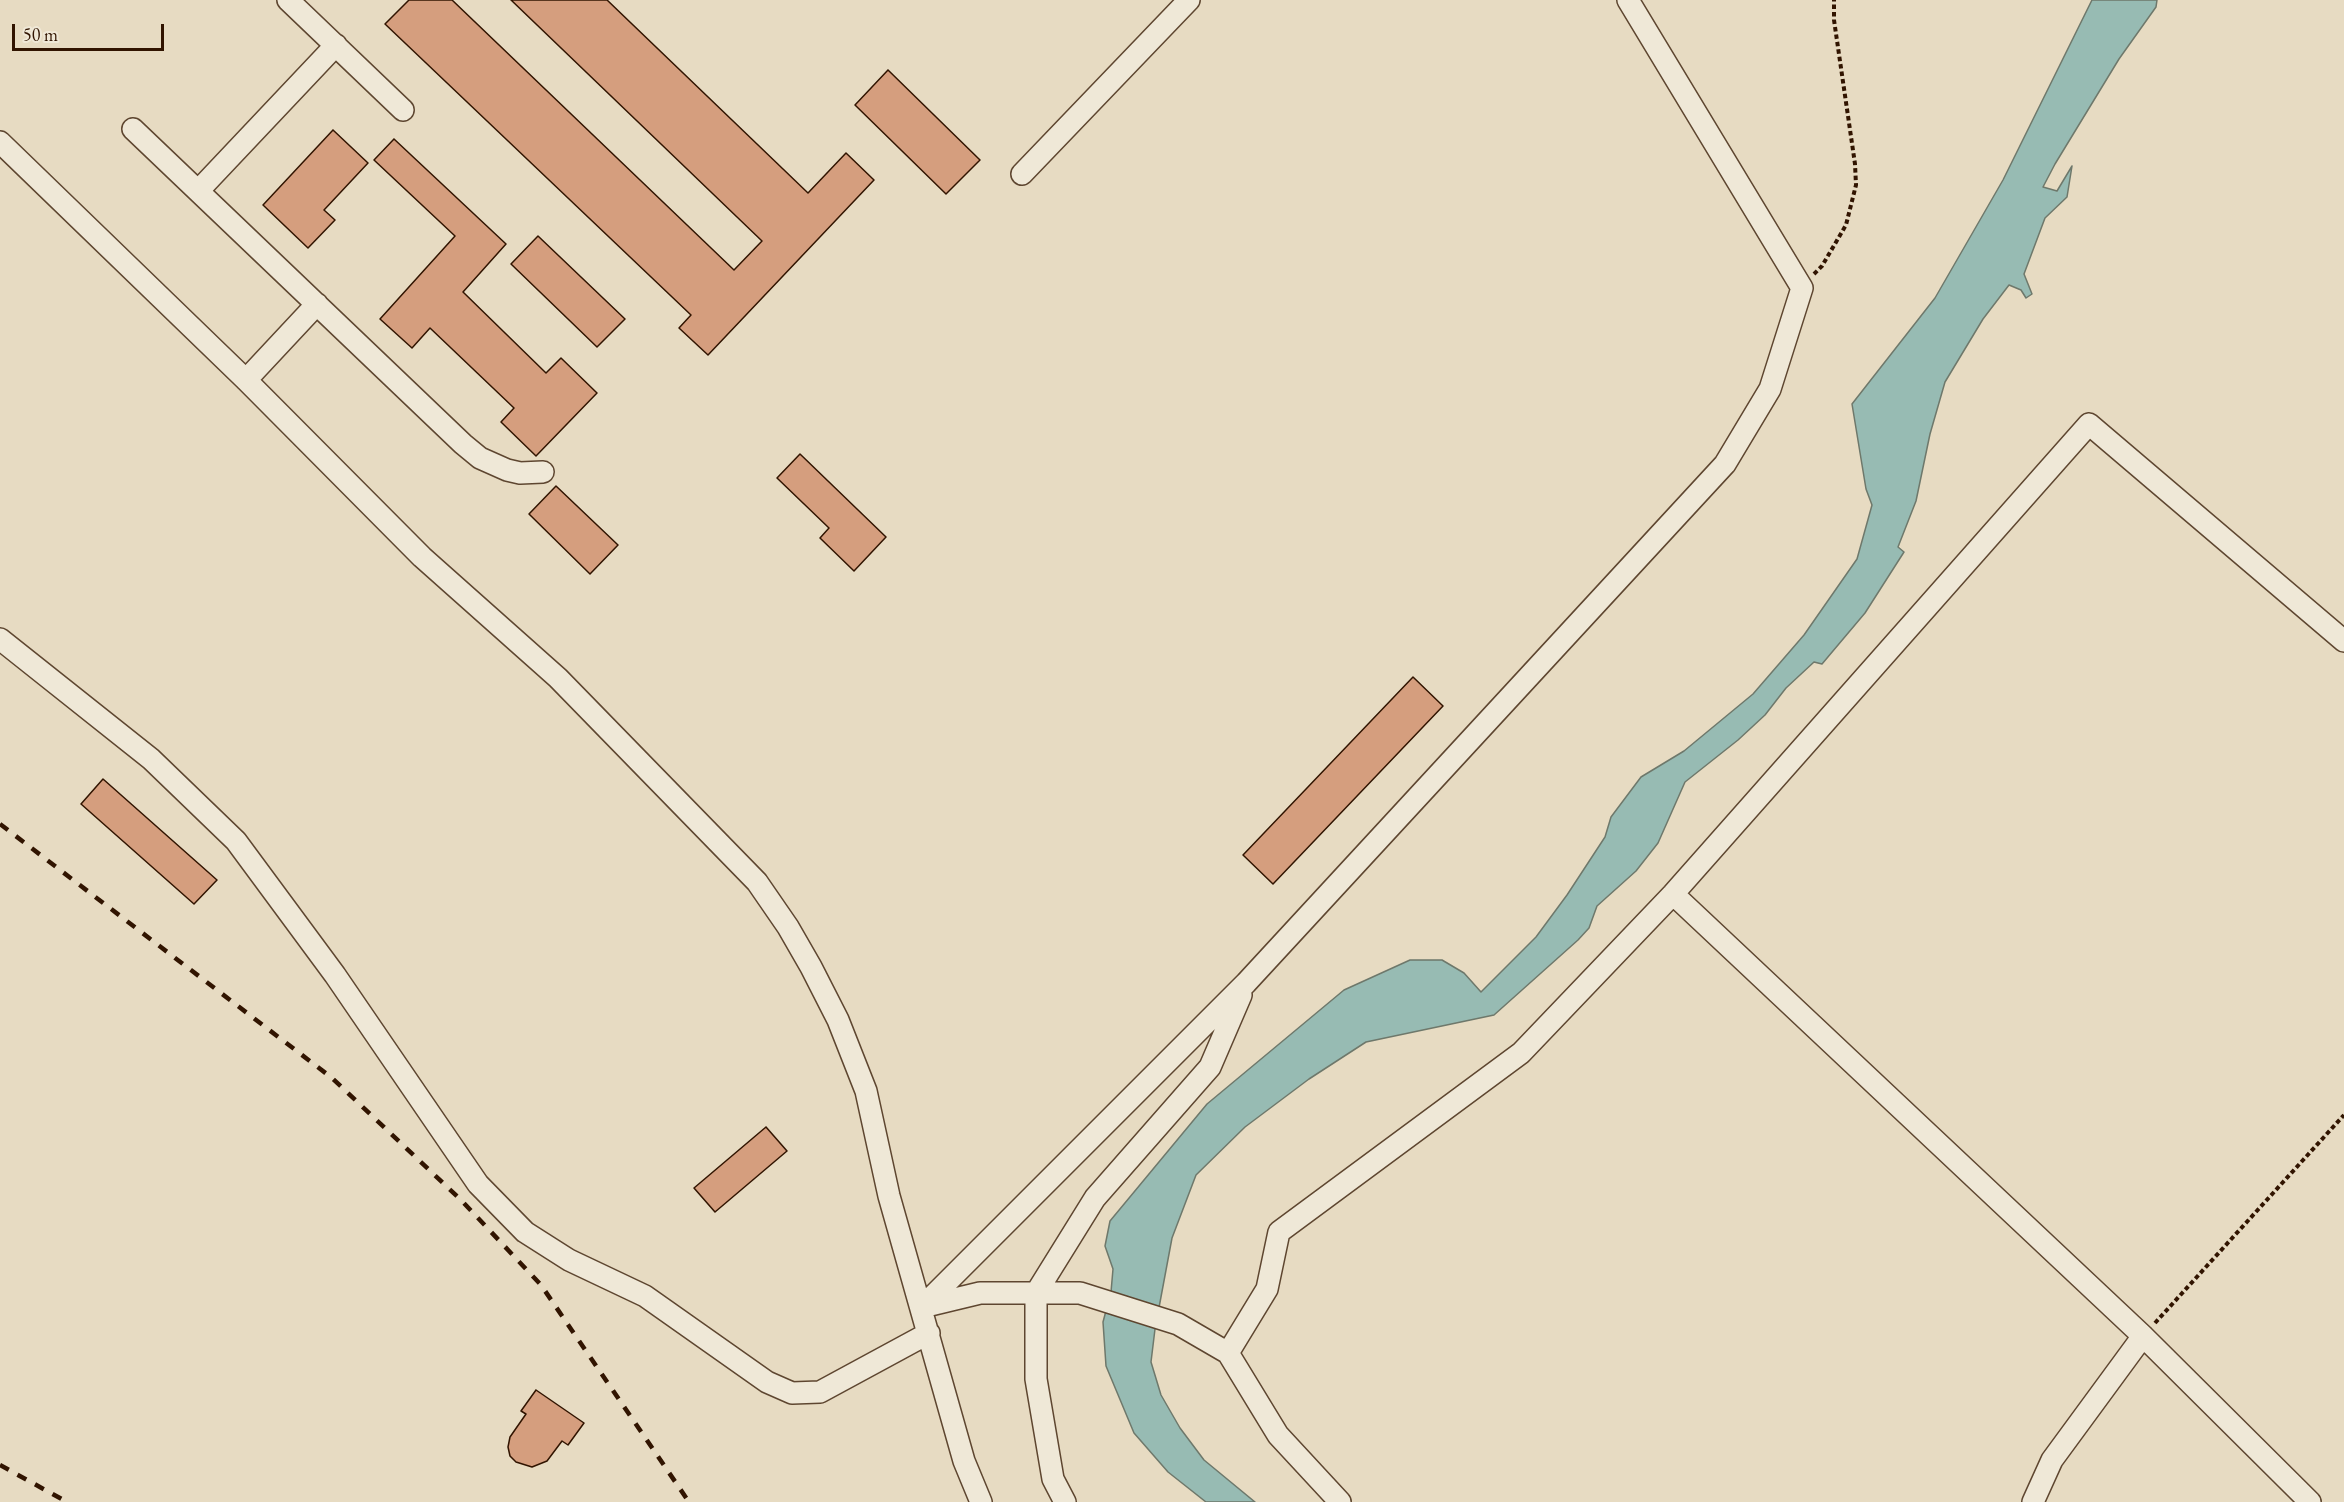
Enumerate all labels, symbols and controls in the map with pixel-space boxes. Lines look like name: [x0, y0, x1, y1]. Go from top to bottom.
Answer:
scale bar: [15, 12, 166, 50]
text: 50 m: [23, 23, 58, 46]

